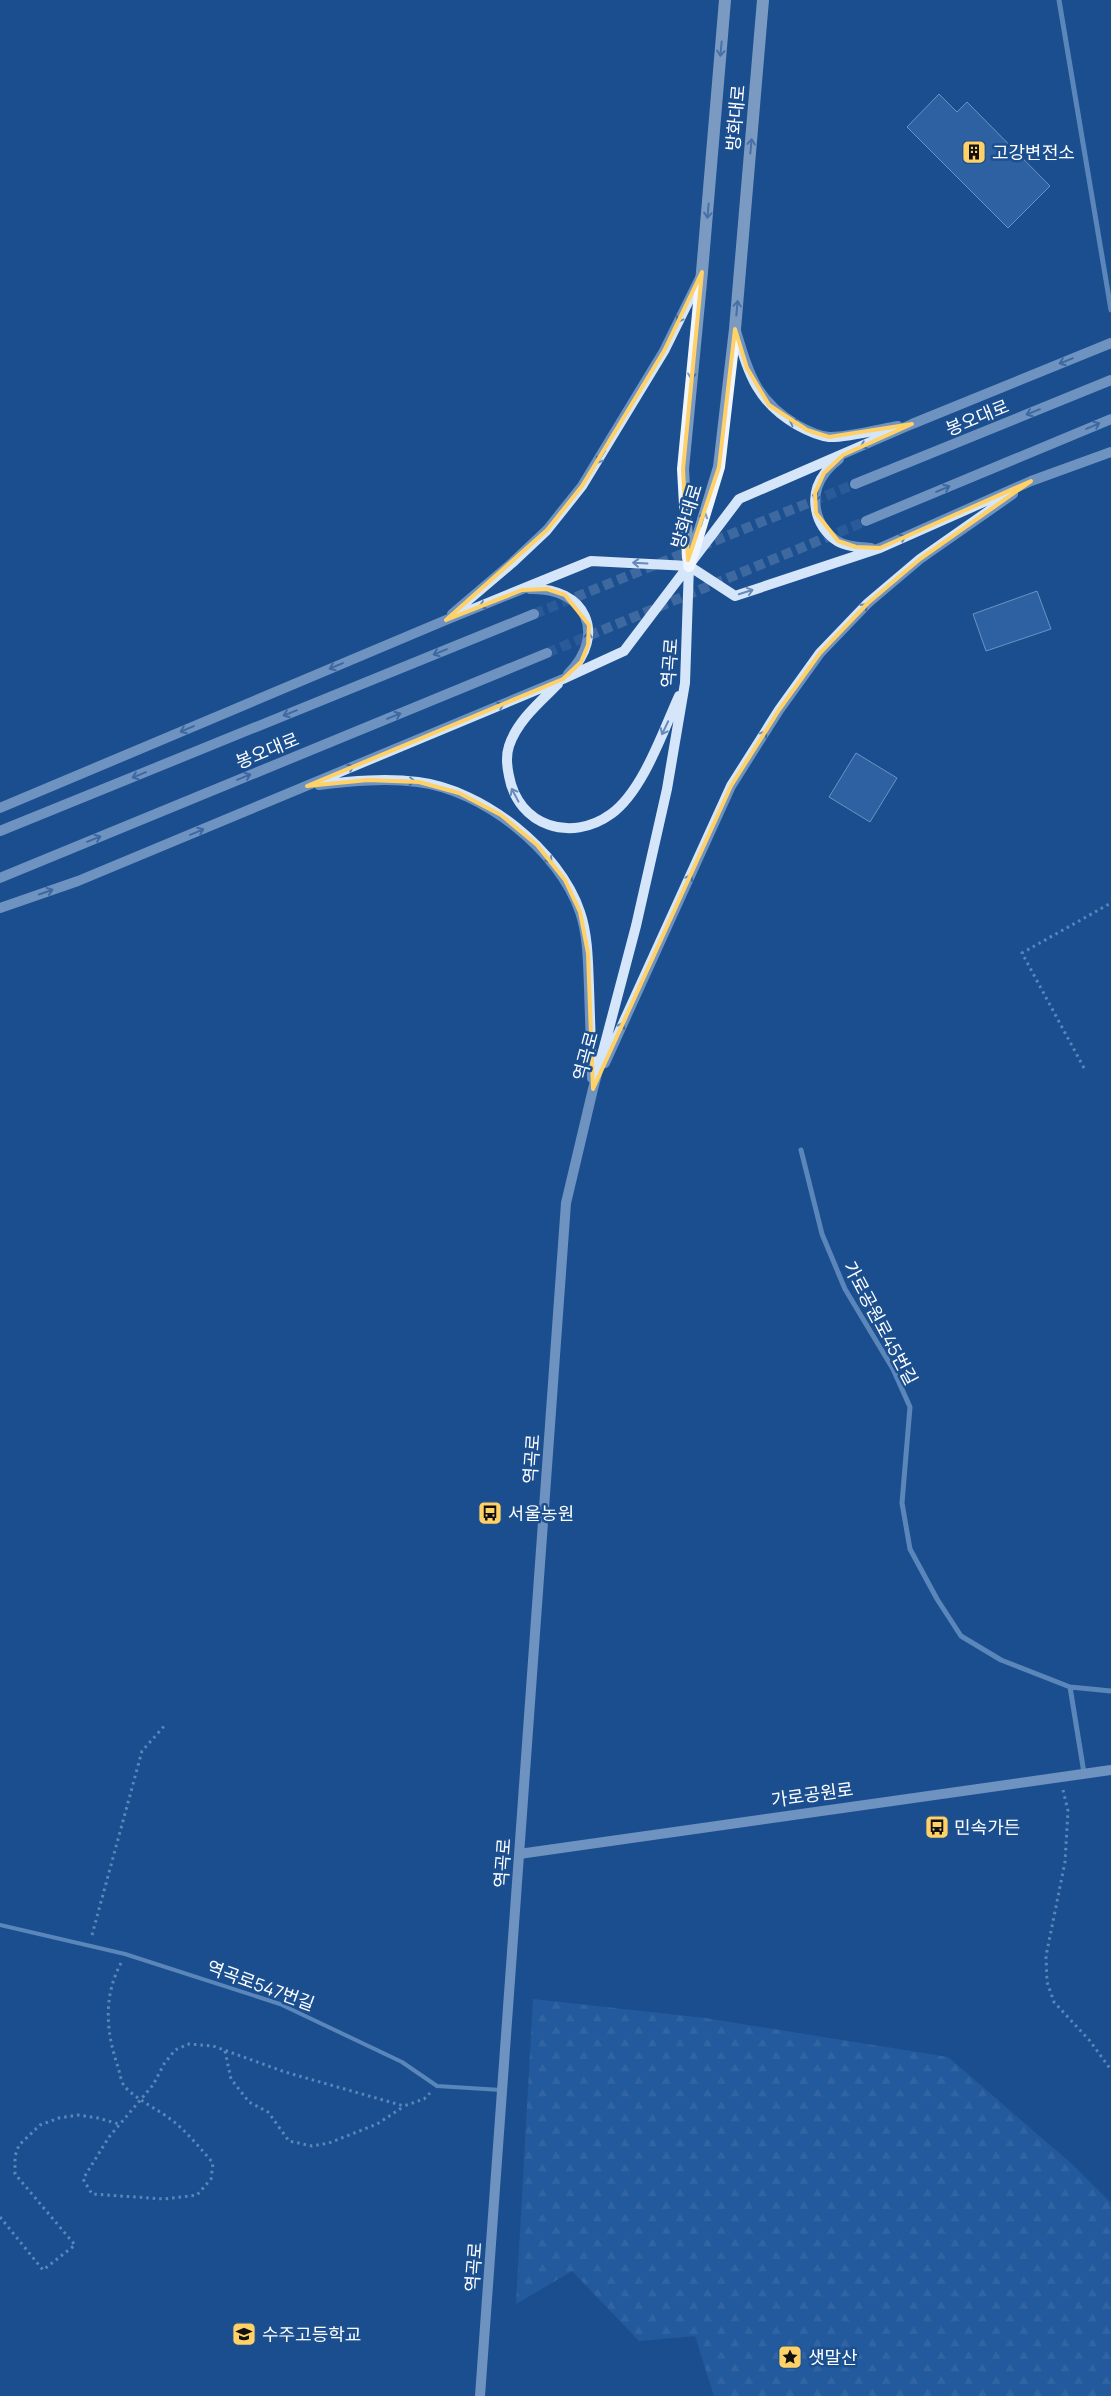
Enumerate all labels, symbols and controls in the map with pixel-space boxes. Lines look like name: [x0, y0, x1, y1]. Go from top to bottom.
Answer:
one-way arrow: [716, 40, 726, 56]
street label: 방화대로: [720, 84, 750, 152]
one-way arrow: [746, 138, 755, 154]
building icon: 고강변전소: [961, 139, 987, 165]
place label: 고강변전소: [992, 140, 1075, 164]
one-way arrow: [703, 202, 712, 218]
one-way arrow: [732, 300, 742, 316]
one-way arrow: [676, 308, 685, 323]
one-way arrow: [1059, 357, 1074, 366]
one-way arrow: [687, 364, 697, 380]
street label: 봉오대로: [942, 393, 1012, 441]
one-way arrow: [1026, 407, 1041, 417]
one-way arrow: [790, 419, 804, 429]
one-way arrow: [1085, 421, 1100, 431]
one-way arrow: [860, 439, 875, 449]
one-way arrow: [595, 450, 606, 464]
street label: 방화대로: [665, 481, 707, 551]
one-way arrow: [935, 484, 950, 493]
one-way arrow: [811, 485, 821, 501]
one-way arrow: [698, 512, 708, 528]
one-way arrow: [891, 533, 906, 543]
one-way arrow: [632, 559, 648, 568]
one-way arrow: [738, 587, 753, 596]
one-way arrow: [479, 600, 494, 609]
one-way arrow: [856, 603, 868, 616]
one-way arrow: [583, 632, 592, 648]
street label: 역곡로: [655, 637, 683, 689]
one-way arrow: [433, 648, 448, 657]
one-way arrow: [329, 662, 344, 671]
one-way arrow: [489, 702, 504, 711]
one-way arrow: [283, 709, 298, 719]
one-way arrow: [386, 710, 401, 720]
one-way arrow: [659, 720, 669, 735]
one-way arrow: [180, 725, 195, 735]
street label: 봉오대로: [232, 726, 302, 774]
one-way arrow: [757, 730, 767, 744]
one-way arrow: [339, 764, 354, 774]
one-way arrow: [132, 770, 147, 780]
one-way arrow: [236, 772, 251, 782]
one-way arrow: [399, 777, 415, 786]
one-way arrow: [510, 788, 520, 803]
one-way arrow: [189, 826, 204, 836]
one-way arrow: [86, 834, 101, 844]
one-way arrow: [541, 850, 552, 863]
one-way arrow: [683, 874, 693, 889]
one-way arrow: [38, 887, 53, 896]
one-way arrow: [616, 1022, 626, 1037]
street label: 역곡로: [567, 1029, 603, 1083]
street label: 가로공원로45번길: [838, 1257, 924, 1389]
street label: 역곡로: [517, 1433, 545, 1485]
bus stop icon: 서울농원: [477, 1500, 503, 1526]
place label: 서울농원: [508, 1501, 574, 1525]
street label: 가로공원로: [769, 1776, 855, 1812]
bus stop icon: 민속가든: [924, 1814, 950, 1840]
place label: 민속가든: [954, 1815, 1020, 1839]
street label: 역곡로: [488, 1837, 516, 1889]
street label: 역곡로547번길: [204, 1954, 318, 2016]
street label: 역곡로: [459, 2241, 487, 2293]
school or university icon: 수주고등학교: [231, 2321, 257, 2347]
place label: 수주고등학교: [262, 2322, 361, 2346]
place icon: 샛말산: [777, 2344, 803, 2370]
place label: 샛말산: [808, 2345, 858, 2369]

